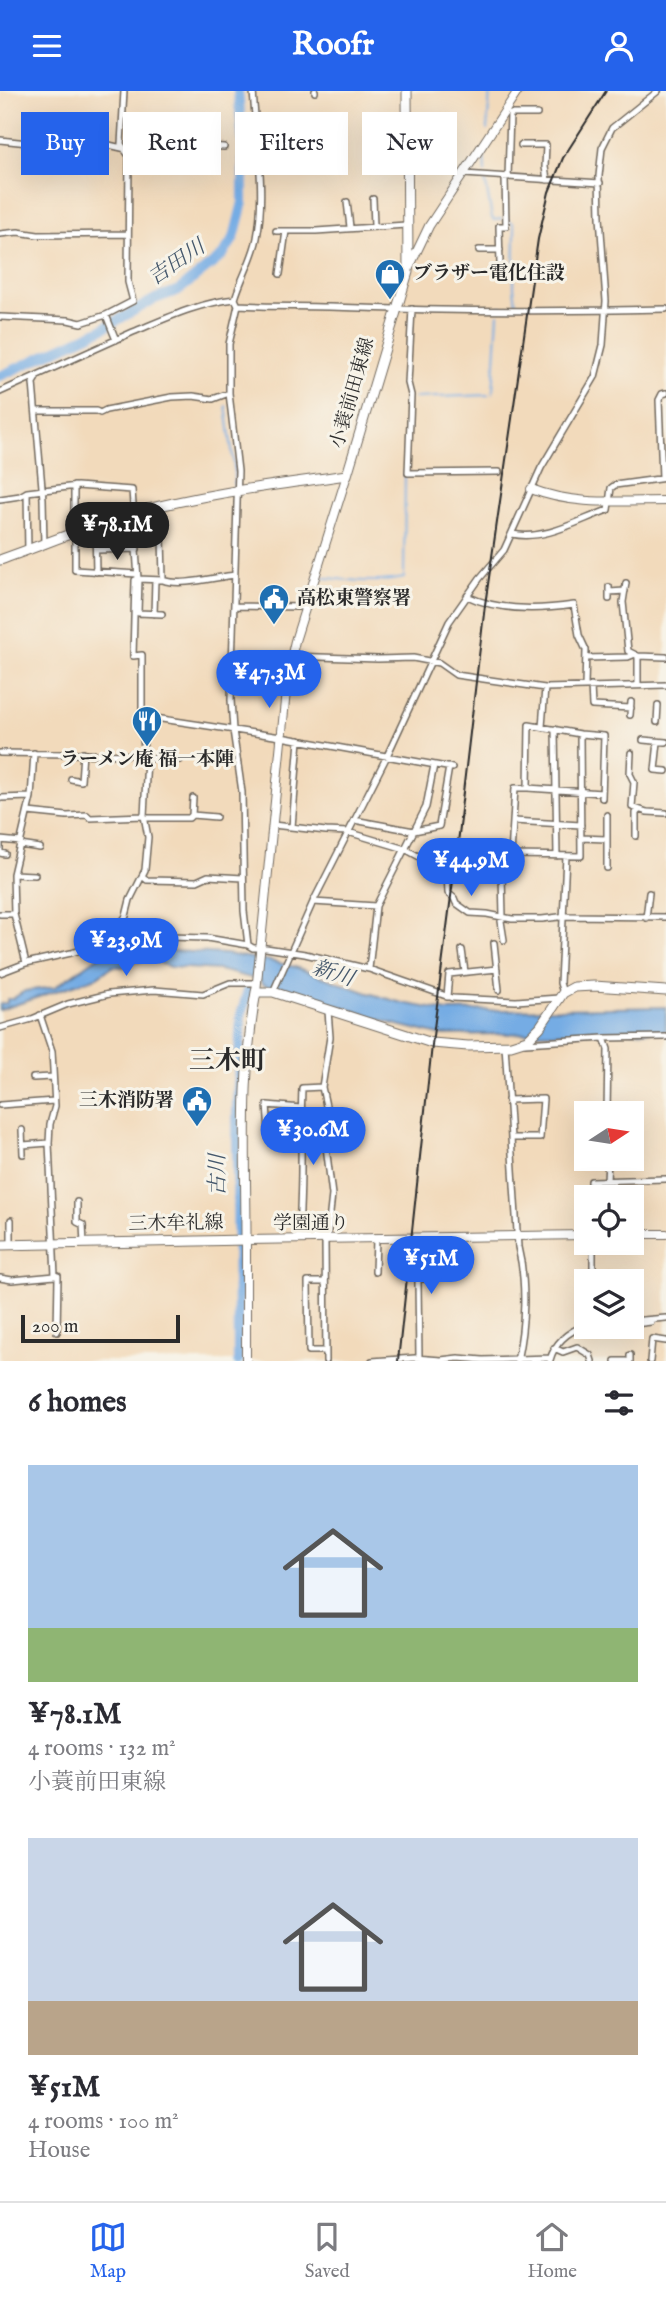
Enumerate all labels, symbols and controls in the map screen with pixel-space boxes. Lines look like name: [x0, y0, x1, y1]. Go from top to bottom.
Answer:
text: Roofr: [292, 25, 374, 66]
icon: menu: [28, 27, 66, 65]
icon: person: [600, 27, 638, 65]
chip: Buy: [21, 112, 109, 175]
chip: Rent: [123, 112, 221, 175]
chip: Filters: [235, 112, 348, 175]
chip: New: [362, 112, 457, 175]
water label: 吉田川: [143, 233, 212, 292]
shop icon: ブラザー電化住設: [373, 257, 407, 301]
place label: ブラザー電化住設: [413, 262, 565, 286]
street label: 小蓑前田東線: [326, 335, 380, 451]
pin: ¥78.1M: [60, 503, 174, 562]
text: ¥78.1M: [81, 510, 153, 539]
public building icon: 高松東警察署: [257, 582, 291, 626]
place label: 高松東警察署: [297, 587, 411, 611]
pin: ¥47.3M: [212, 651, 326, 710]
text: ¥47.3M: [232, 658, 306, 687]
restaurant icon: ラーメン庵 福一本陣: [130, 704, 164, 748]
place label: ラーメン庵 福一本陣: [60, 748, 234, 772]
pin: ¥44.9M: [414, 839, 528, 898]
text: ¥44.9M: [433, 846, 509, 875]
pin: ¥23.9M: [69, 919, 183, 978]
text: ¥23.9M: [90, 926, 162, 955]
water label: 新川: [309, 955, 359, 994]
district label: 三木町: [189, 1045, 267, 1078]
public building icon: 三木消防署: [180, 1084, 214, 1128]
place label: 三木消防署: [79, 1089, 174, 1113]
north arrow: [574, 1101, 644, 1171]
map controls: [574, 1101, 644, 1339]
pin: ¥30.6M: [256, 1107, 370, 1167]
text: ¥30.6M: [277, 1115, 349, 1144]
water label: 古川: [205, 1152, 232, 1196]
button: locate: [574, 1185, 644, 1255]
street label: 三木牟礼線: [128, 1211, 224, 1237]
street label: 学園通り: [273, 1212, 349, 1236]
pin: ¥51M: [390, 1237, 472, 1296]
text: ¥51M: [403, 1244, 459, 1273]
button: layers: [574, 1269, 644, 1339]
scale bar: [21, 1312, 180, 1344]
text: 200 m: [32, 1315, 78, 1339]
text: 6 homes: [28, 1384, 127, 1422]
icon: filters: [600, 1384, 638, 1422]
icon: home: [270, 1510, 396, 1636]
text: ¥78.1M: [28, 1696, 122, 1734]
text: 4 rooms · 132 m²: [28, 1734, 176, 1763]
text: 小蓑前田東線: [28, 1768, 166, 1797]
icon: home: [270, 1884, 396, 2010]
text: ¥51M: [28, 2069, 100, 2107]
text: 4 rooms · 100 m²: [28, 2107, 179, 2136]
text: House: [28, 2136, 90, 2165]
tab: Map: [89, 2218, 127, 2284]
tab: Saved: [305, 2218, 350, 2284]
tab: Home: [527, 2218, 577, 2284]

